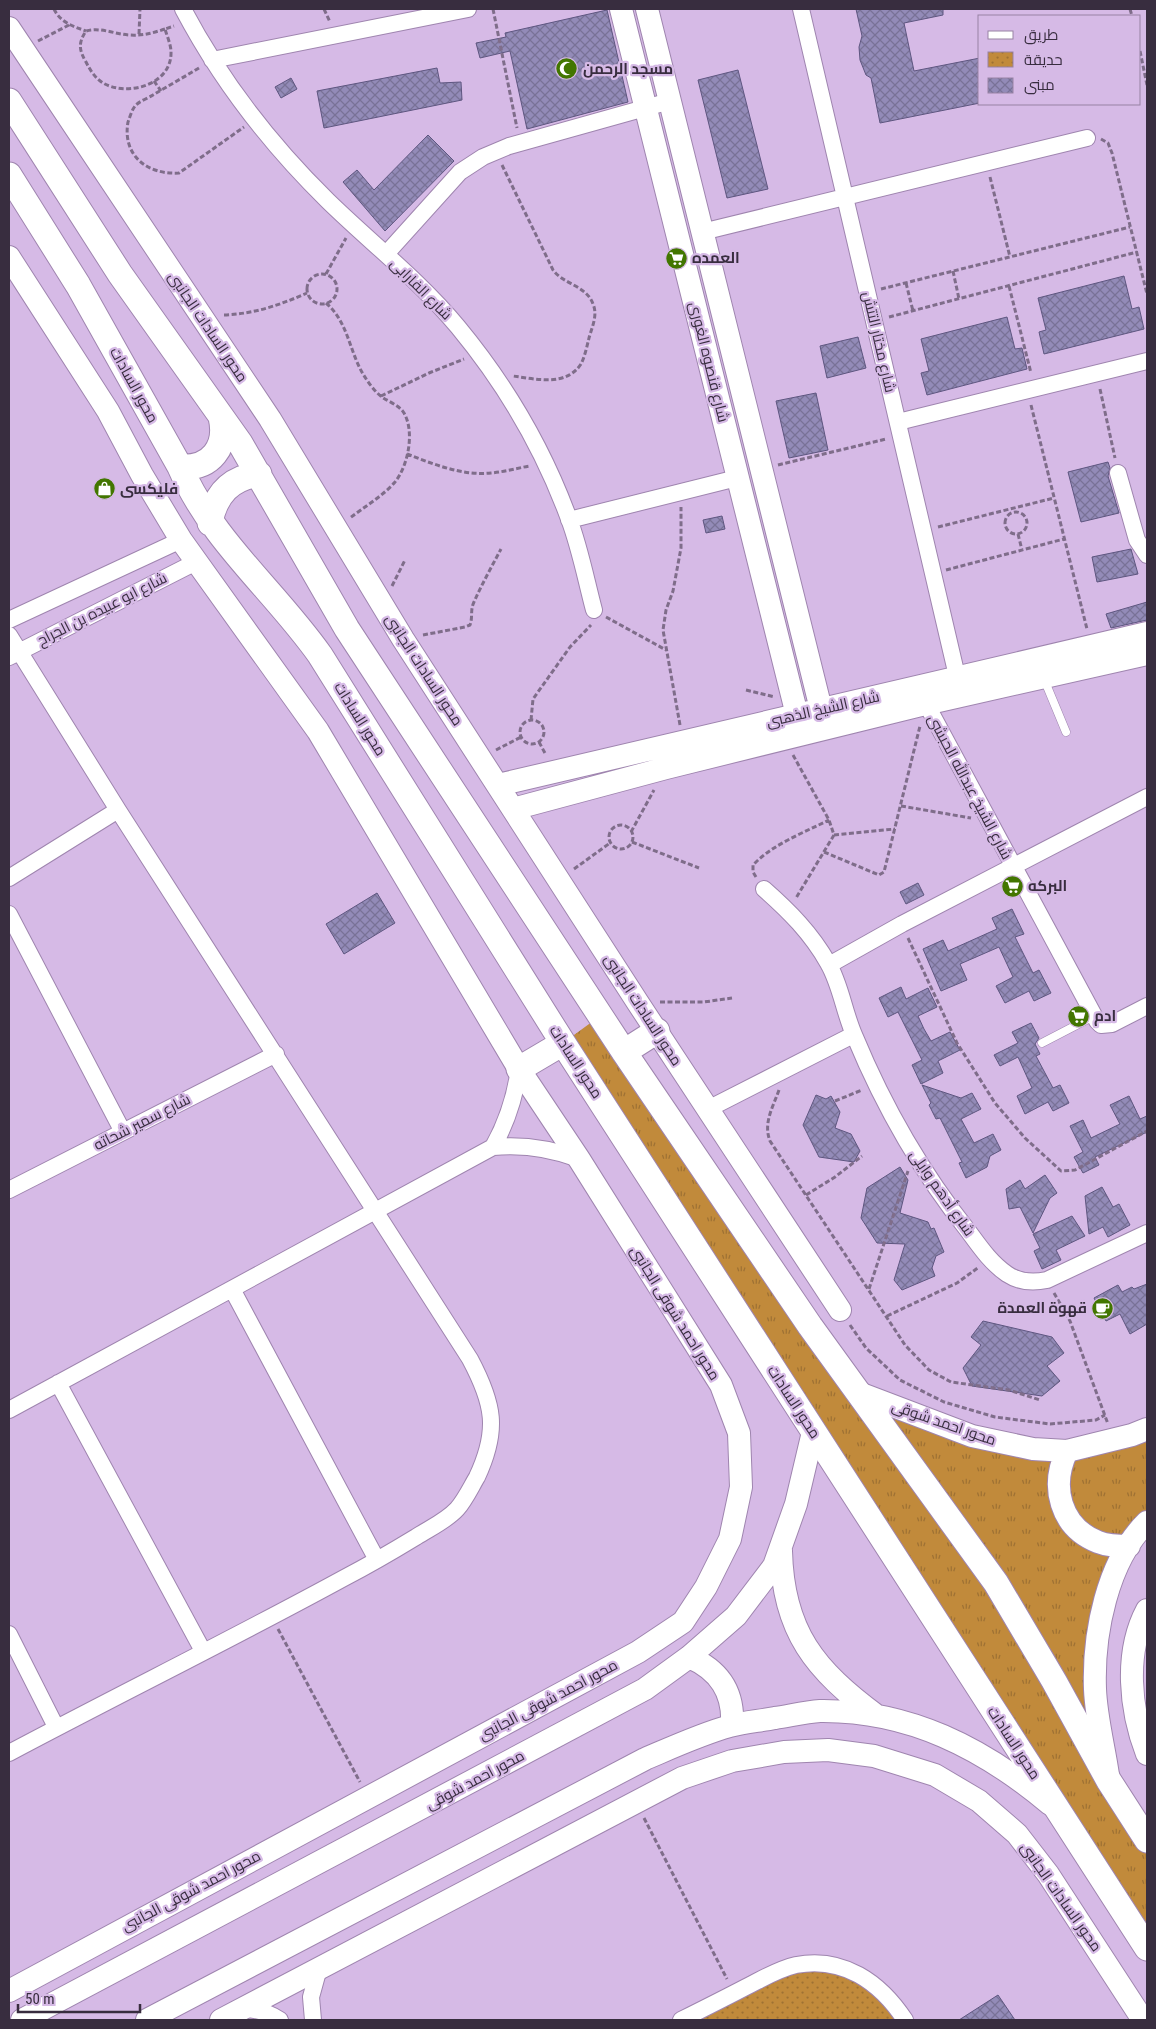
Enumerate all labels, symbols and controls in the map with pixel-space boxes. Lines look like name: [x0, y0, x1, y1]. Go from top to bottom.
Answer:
legend: [978, 15, 1141, 105]
text: طريق: [1024, 26, 1058, 45]
text: حديقة: [1024, 51, 1063, 69]
mosque icon: مسجد الرحمن: [555, 57, 579, 81]
place label: مسجد الرحمن: [583, 60, 673, 78]
text: مبنى: [1024, 76, 1055, 95]
supermarket icon: العمده: [664, 246, 688, 270]
place label: العمده: [692, 249, 740, 267]
street label: شارع الفارابى: [385, 254, 456, 325]
street label: محور السادات الجانبى: [164, 268, 252, 386]
street label: شارع مختار التتش: [857, 290, 899, 395]
street label: شارع قنصوه الغورى: [683, 300, 733, 425]
street label: محور السادات: [106, 344, 162, 426]
shop icon: فليكسى: [92, 477, 116, 501]
place label: فليكسى: [120, 480, 178, 498]
street label: شارع ابو عبيده بن الجراح: [34, 569, 171, 651]
street label: محور السادات الجانبى: [380, 611, 467, 730]
street label: محور السادات: [330, 679, 390, 759]
street label: شارع الشيخ الذهبى: [765, 687, 882, 733]
street label: شارع الشيخ عبدالله الحبشى: [922, 711, 1017, 864]
supermarket icon: البركه: [1000, 874, 1024, 898]
place label: البركه: [1028, 877, 1067, 895]
street label: محور السادات الجانبى: [599, 951, 686, 1070]
supermarket icon: ادم: [1066, 1004, 1090, 1028]
place label: ادم: [1094, 1007, 1116, 1026]
street label: محور السادات: [546, 1022, 606, 1102]
street label: شارع سمير شحاته: [91, 1090, 194, 1156]
street label: شارع أدهم وايلى: [904, 1146, 979, 1241]
street label: محور احمد شوقى الجانبى: [625, 1243, 724, 1384]
cafe icon: قهوة العمدة: [1091, 1296, 1115, 1320]
place label: قهوة العمدة: [998, 1299, 1087, 1317]
street label: محور السادات: [764, 1362, 824, 1442]
street label: محور احمد شوقى: [889, 1397, 999, 1450]
street label: محور احمد شوقى الجانبى: [475, 1656, 621, 1745]
street label: محور السادات: [984, 1703, 1044, 1783]
street label: محور احمد شوقى: [423, 1746, 528, 1814]
street label: محور السادات الجانبى: [1016, 1839, 1105, 1956]
street label: محور احمد شوقى الجانبى: [118, 1847, 264, 1936]
scale bar: [18, 1982, 140, 2014]
text: 50 m: [25, 1990, 55, 2008]

